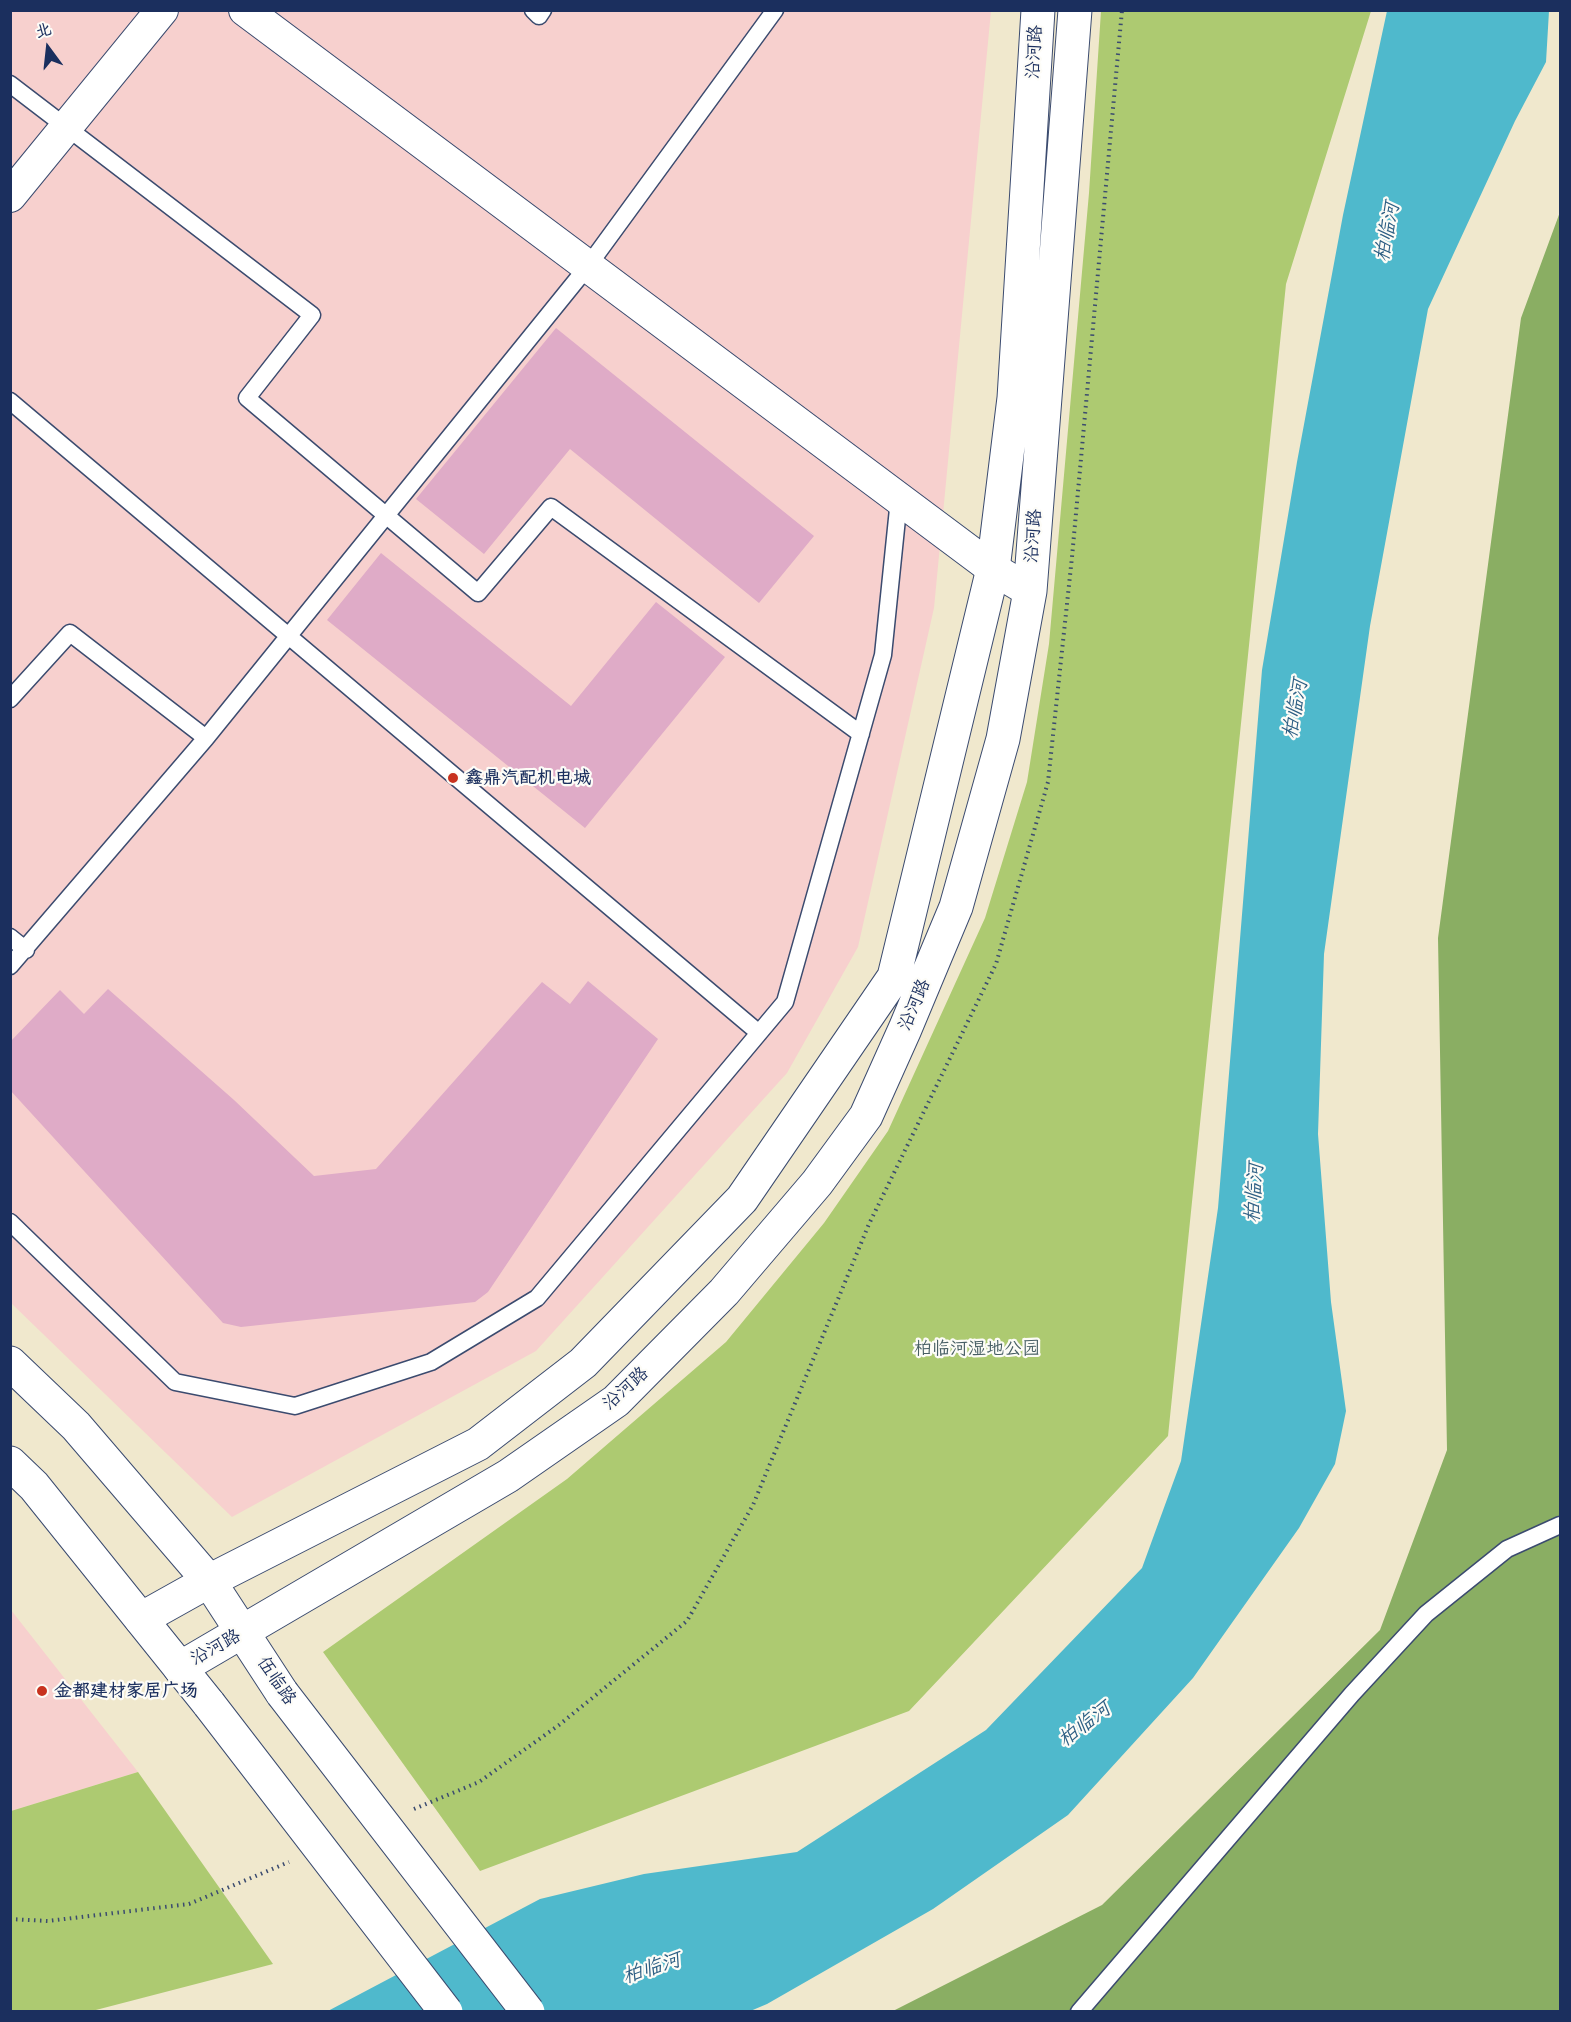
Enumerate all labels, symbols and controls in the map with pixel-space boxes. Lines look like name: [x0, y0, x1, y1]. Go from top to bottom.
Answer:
text: 北: [32, 14, 55, 46]
north arrow: [18, 18, 78, 78]
street label: 沿河路: [1023, 24, 1047, 80]
water label: 柏临河: [1370, 200, 1406, 264]
street label: 沿河路: [1021, 508, 1047, 564]
water label: 柏临河: [1278, 677, 1314, 741]
place label: 鑫鼎汽配机电城: [465, 767, 591, 789]
marker: 鑫鼎汽配机电城: [446, 771, 460, 785]
street label: 沿河路: [895, 976, 935, 1034]
water label: 柏临河: [1241, 1162, 1269, 1224]
park label: 柏临河湿地公园: [914, 1338, 1040, 1360]
street label: 沿河路: [599, 1363, 653, 1415]
street label: 沿河路: [187, 1625, 245, 1671]
street label: 伍临路: [252, 1653, 300, 1709]
place label: 金都建材家居广场: [54, 1680, 198, 1702]
marker: 金都建材家居广场: [35, 1684, 49, 1698]
water label: 柏临河: [1054, 1697, 1116, 1753]
water label: 柏临河: [620, 1948, 684, 1990]

